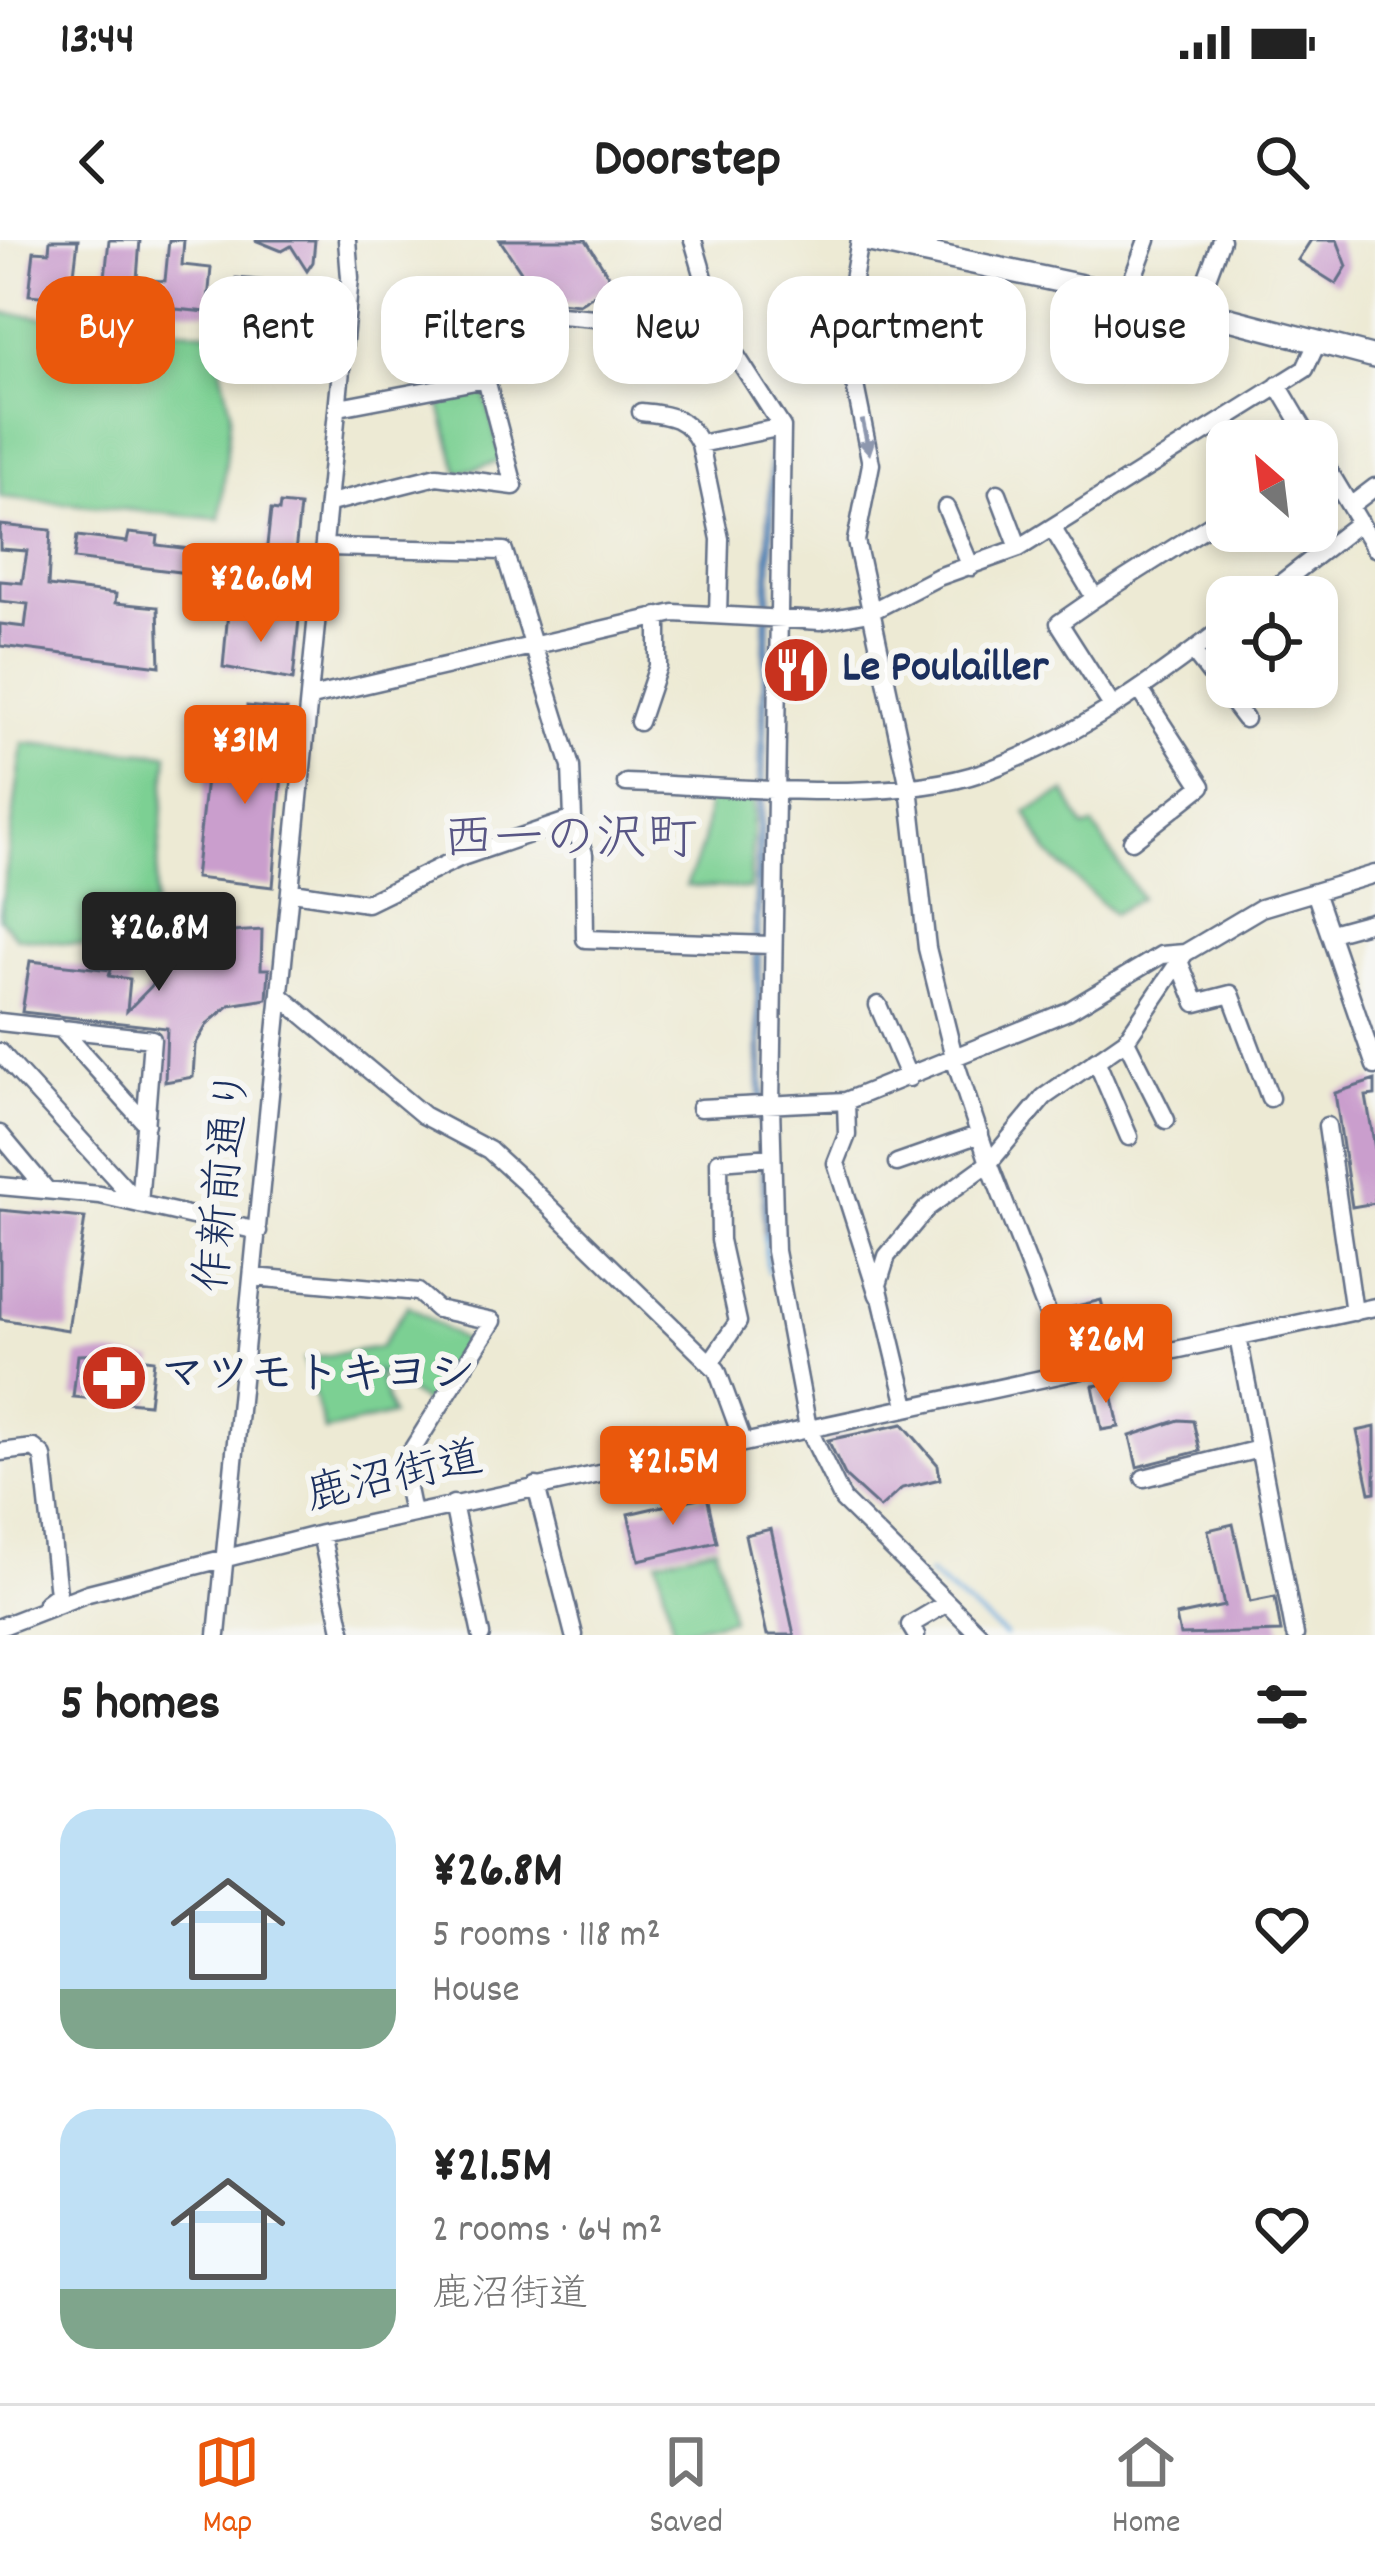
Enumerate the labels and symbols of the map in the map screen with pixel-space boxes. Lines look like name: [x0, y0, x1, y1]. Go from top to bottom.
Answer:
one-way arrow: [857, 419, 876, 457]
north arrow: [1206, 420, 1338, 552]
pin: ¥26.6M: [163, 543, 359, 645]
restaurant icon: Le Poulailler: [761, 635, 831, 705]
place label: Le Poulailler: [842, 638, 1050, 702]
pin: ¥31M: [174, 705, 316, 807]
district label: 西一の沢町: [442, 807, 698, 879]
pin: ¥26.8M: [61, 892, 257, 994]
street label: 作新前通り: [183, 1066, 271, 1296]
pin: ¥26M: [1035, 1304, 1177, 1406]
pharmacy icon: マツモトキヨシ: [79, 1343, 149, 1413]
place label: マツモトキヨシ: [160, 1346, 475, 1410]
pin: ¥21.5M: [575, 1426, 771, 1528]
street label: 鹿沼街道: [300, 1429, 490, 1531]

